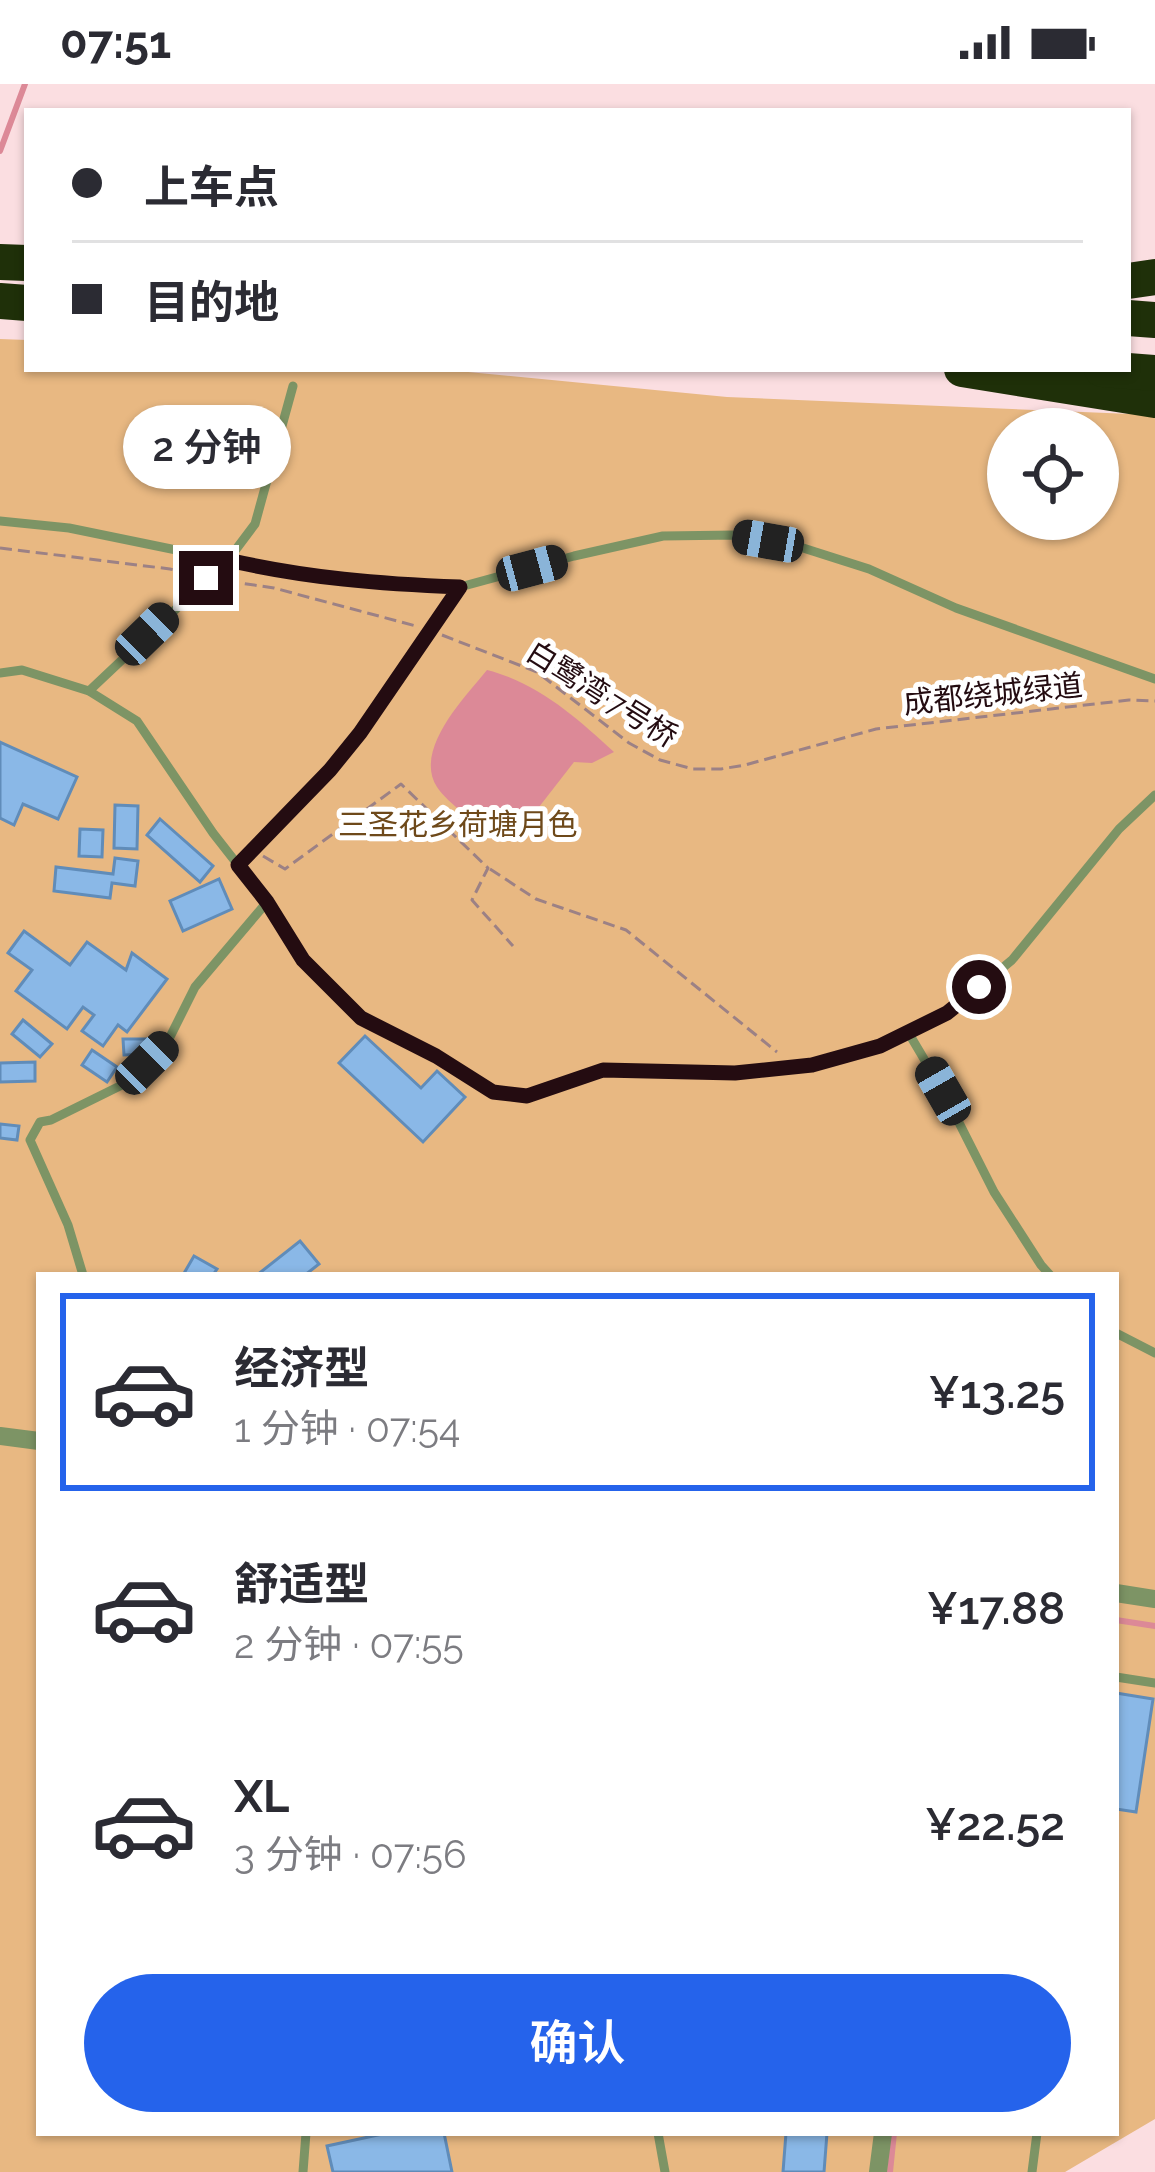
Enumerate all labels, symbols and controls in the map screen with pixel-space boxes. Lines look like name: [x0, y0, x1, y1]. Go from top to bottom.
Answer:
text: 07:51: [60, 16, 171, 69]
text: 上车点: [144, 161, 279, 214]
text: 目的地: [144, 276, 279, 329]
callout: 2 分钟: [122, 404, 290, 488]
map controls: [987, 408, 1119, 540]
button: locate: [987, 408, 1119, 540]
text: 2 分钟: [152, 424, 262, 470]
car: [729, 517, 807, 565]
car: [493, 541, 571, 595]
route end: [179, 551, 233, 605]
car: [109, 596, 185, 672]
street label: 白鹭湾·7号桥: [520, 634, 684, 754]
street label: 成都绕城绿道: [902, 667, 1084, 721]
park label: 三圣花乡荷塘月色: [338, 807, 578, 842]
route start: [952, 960, 1006, 1014]
car: [109, 1025, 185, 1101]
car: [909, 1051, 977, 1131]
icon: car: [90, 1338, 198, 1446]
text: 经济型: [234, 1342, 369, 1395]
text: ¥13.25: [929, 1366, 1065, 1419]
text: 1 分钟 · 07:54: [234, 1405, 460, 1451]
icon: car: [90, 1554, 198, 1662]
text: 舒适型: [234, 1558, 369, 1611]
text: ¥17.88: [927, 1582, 1065, 1635]
text: 2 分钟 · 07:55: [234, 1621, 464, 1667]
icon: car: [90, 1770, 198, 1878]
text: XL: [234, 1770, 289, 1823]
text: ¥22.52: [925, 1798, 1065, 1851]
text: 3 分钟 · 07:56: [234, 1831, 467, 1877]
button: 确认: [84, 1974, 1071, 2112]

